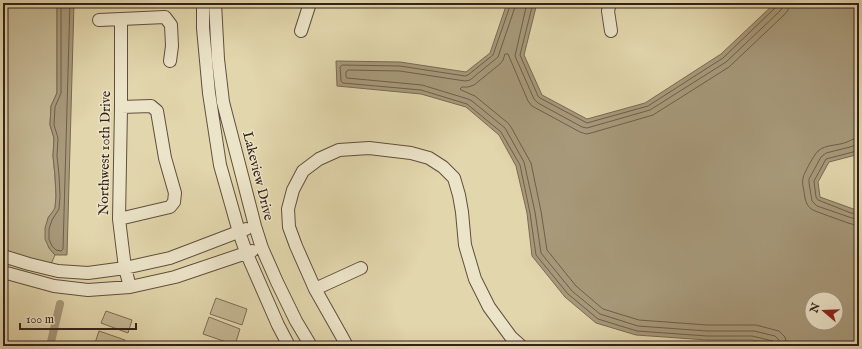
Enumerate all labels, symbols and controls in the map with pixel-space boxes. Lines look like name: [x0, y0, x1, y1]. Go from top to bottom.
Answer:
street label: Northwest 10th Drive: [95, 90, 115, 215]
street label: Lakeview Drive: [238, 130, 278, 223]
north arrow: [804, 291, 844, 331]
text: N: [807, 301, 824, 316]
scale bar: [20, 305, 136, 331]
text: 100 m: [26, 312, 54, 327]

